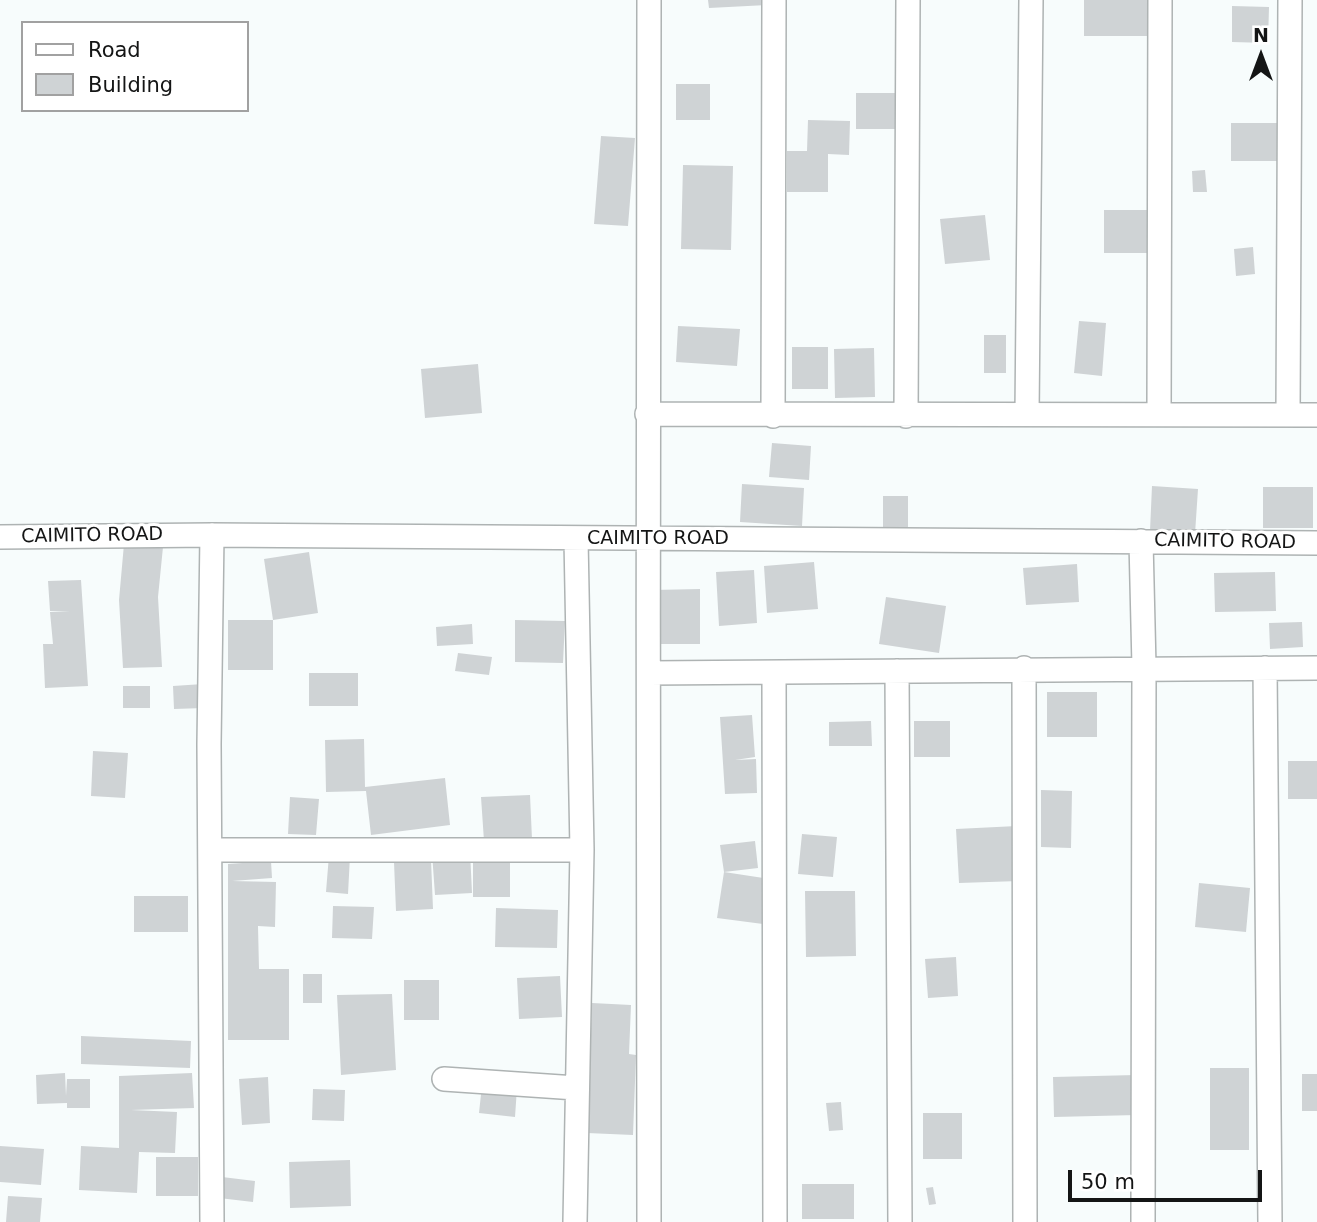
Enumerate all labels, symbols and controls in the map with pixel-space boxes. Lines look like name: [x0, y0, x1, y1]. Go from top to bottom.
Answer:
legend: [21, 21, 248, 112]
north arrow: [1226, 21, 1296, 91]
text: N: [1253, 24, 1269, 46]
text: Road: [88, 38, 141, 62]
text: Building: [88, 73, 173, 97]
street label: CAIMITO ROAD: [21, 523, 163, 549]
street label: CAIMITO ROAD: [587, 528, 729, 550]
street label: CAIMITO ROAD: [1154, 529, 1296, 555]
scale bar: [1072, 1156, 1266, 1200]
text: 50 m: [1081, 1170, 1135, 1194]

